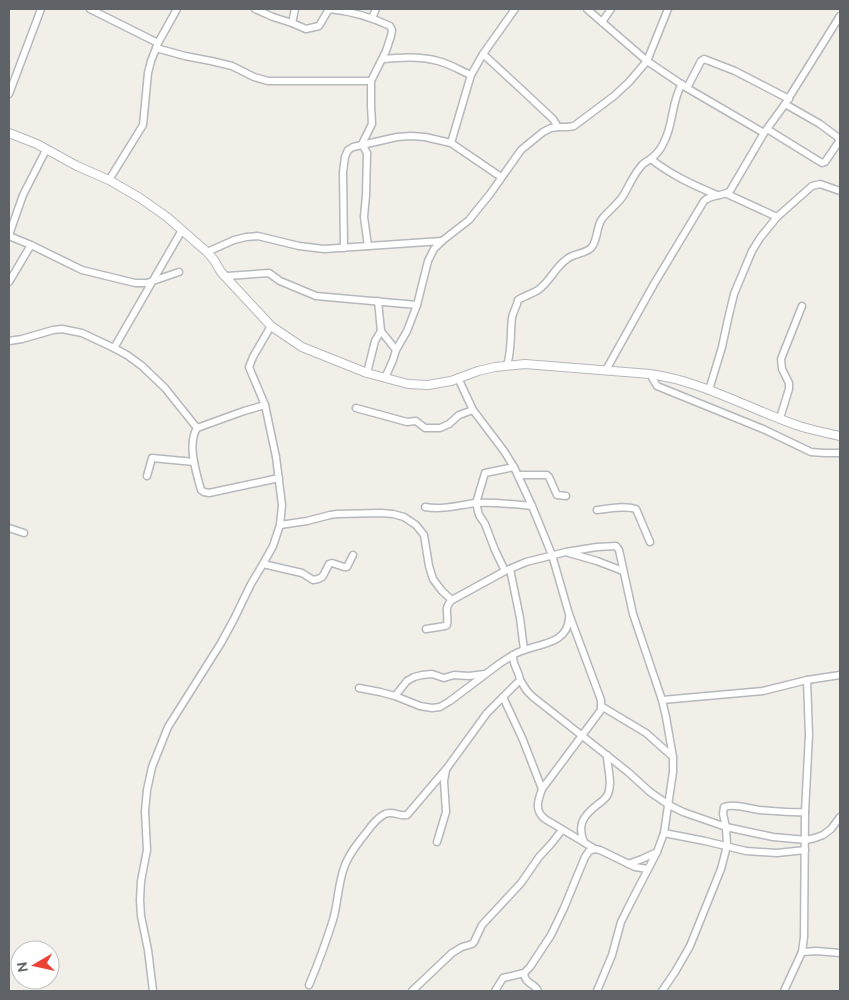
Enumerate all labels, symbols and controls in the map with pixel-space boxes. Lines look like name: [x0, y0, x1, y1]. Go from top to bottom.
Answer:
north arrow: [10, 940, 60, 990]
text: N: [13, 961, 31, 973]

